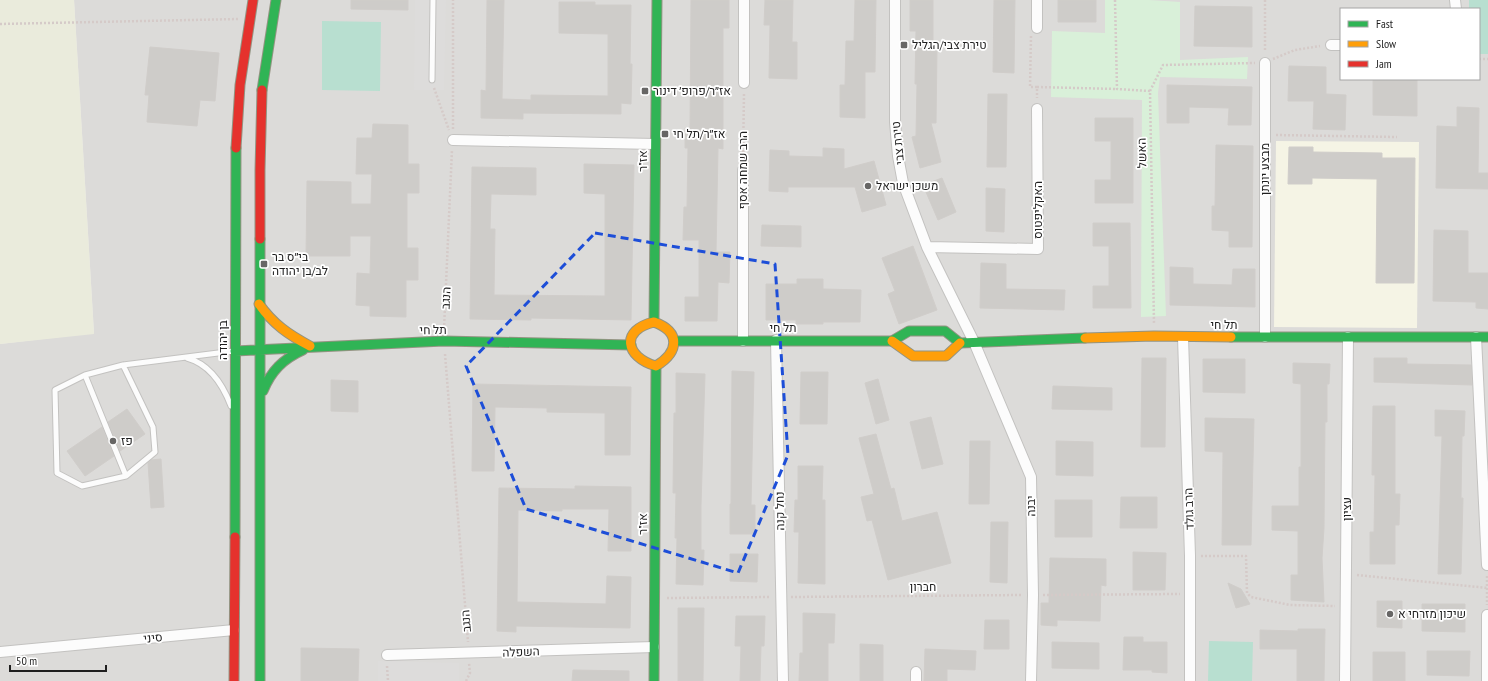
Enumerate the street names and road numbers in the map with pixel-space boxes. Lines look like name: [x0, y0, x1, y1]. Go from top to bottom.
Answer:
street label: טירת צבי: [888, 121, 907, 165]
street label: הרב שמחה אסף: [735, 131, 750, 209]
street label: האשל: [1134, 138, 1149, 168]
street label: מבצע יונתן: [1257, 143, 1272, 195]
street label: אז"ר: [635, 150, 650, 172]
street label: האקליפטוס: [1030, 181, 1045, 239]
street label: הנגב: [437, 286, 454, 310]
street label: תל חי: [1210, 317, 1238, 332]
street label: בן יהודה: [215, 319, 230, 360]
street label: תל חי: [769, 320, 797, 335]
street label: תל חי: [419, 322, 447, 337]
street label: הרב גולד: [1180, 488, 1197, 530]
street label: נחל קנה: [772, 491, 787, 531]
street label: יבנה: [1023, 495, 1038, 517]
street label: עציון: [1339, 497, 1354, 521]
street label: אז"ר: [635, 513, 650, 535]
street label: חברון: [910, 579, 936, 594]
street label: הנגב: [457, 609, 474, 633]
street label: סיני: [143, 629, 163, 646]
street label: השפלה: [502, 643, 540, 660]

